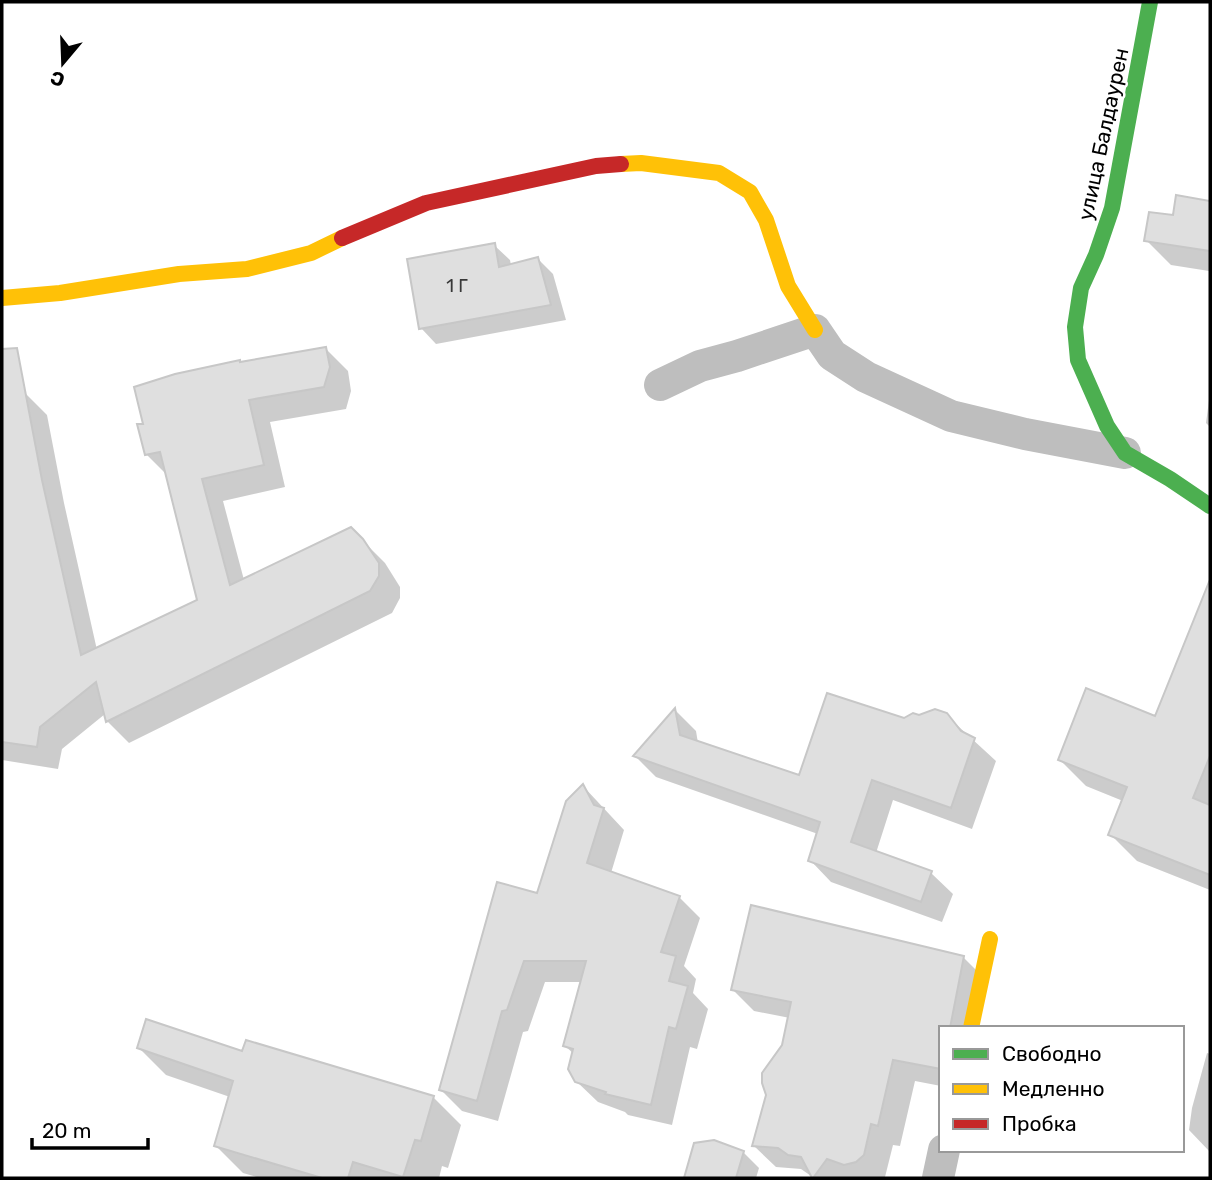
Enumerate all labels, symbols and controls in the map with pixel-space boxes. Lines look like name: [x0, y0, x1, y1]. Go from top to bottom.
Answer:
north arrow: [28, 28, 98, 98]
street label: улица Балдаурен: [1073, 46, 1133, 222]
text: С: [48, 66, 68, 92]
house number: 1 Г: [446, 275, 468, 297]
legend: [939, 1026, 1184, 1152]
text: Свободно: [1002, 1041, 1102, 1066]
text: Медленно: [1002, 1076, 1105, 1101]
scale bar: [32, 1106, 147, 1150]
text: Пробка: [1002, 1111, 1077, 1136]
text: 20 m: [42, 1118, 91, 1143]

